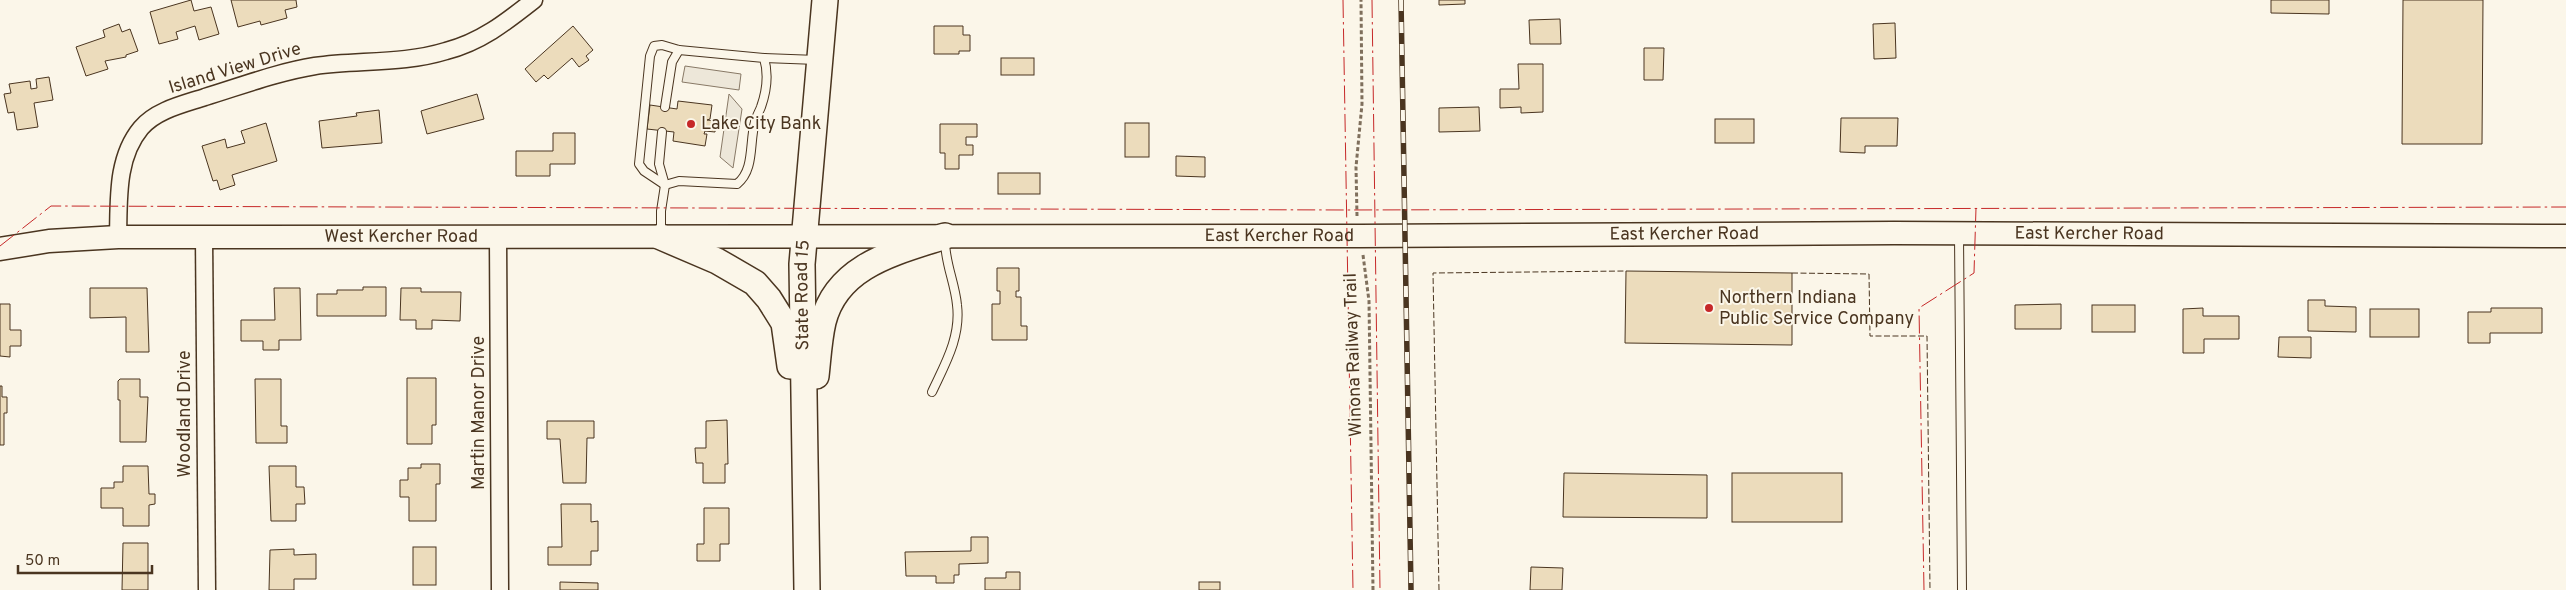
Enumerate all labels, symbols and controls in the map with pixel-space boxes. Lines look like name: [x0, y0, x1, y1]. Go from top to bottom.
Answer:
street label: Island View Drive: [166, 38, 304, 100]
place label: Lake City Bank: [701, 113, 821, 136]
marker: Lake City Bank: [685, 118, 697, 130]
street label: East Kercher Road: [1609, 222, 1759, 246]
street label: East Kercher Road: [2014, 222, 2164, 246]
street label: West Kercher Road: [324, 225, 478, 248]
street label: East Kercher Road: [1204, 225, 1354, 248]
street label: State Road 15: [790, 239, 816, 351]
street label: Winona Railway Trail: [1340, 273, 1368, 437]
place label: Northern Indiana Public Service Company: [1719, 287, 1914, 331]
marker: Northern Indiana Public Service Company: [1703, 302, 1715, 314]
street label: Martin Manor Drive: [468, 336, 491, 490]
street label: Woodland Drive: [174, 350, 197, 478]
scale bar: [18, 542, 151, 574]
text: 50 m: [25, 552, 60, 571]

